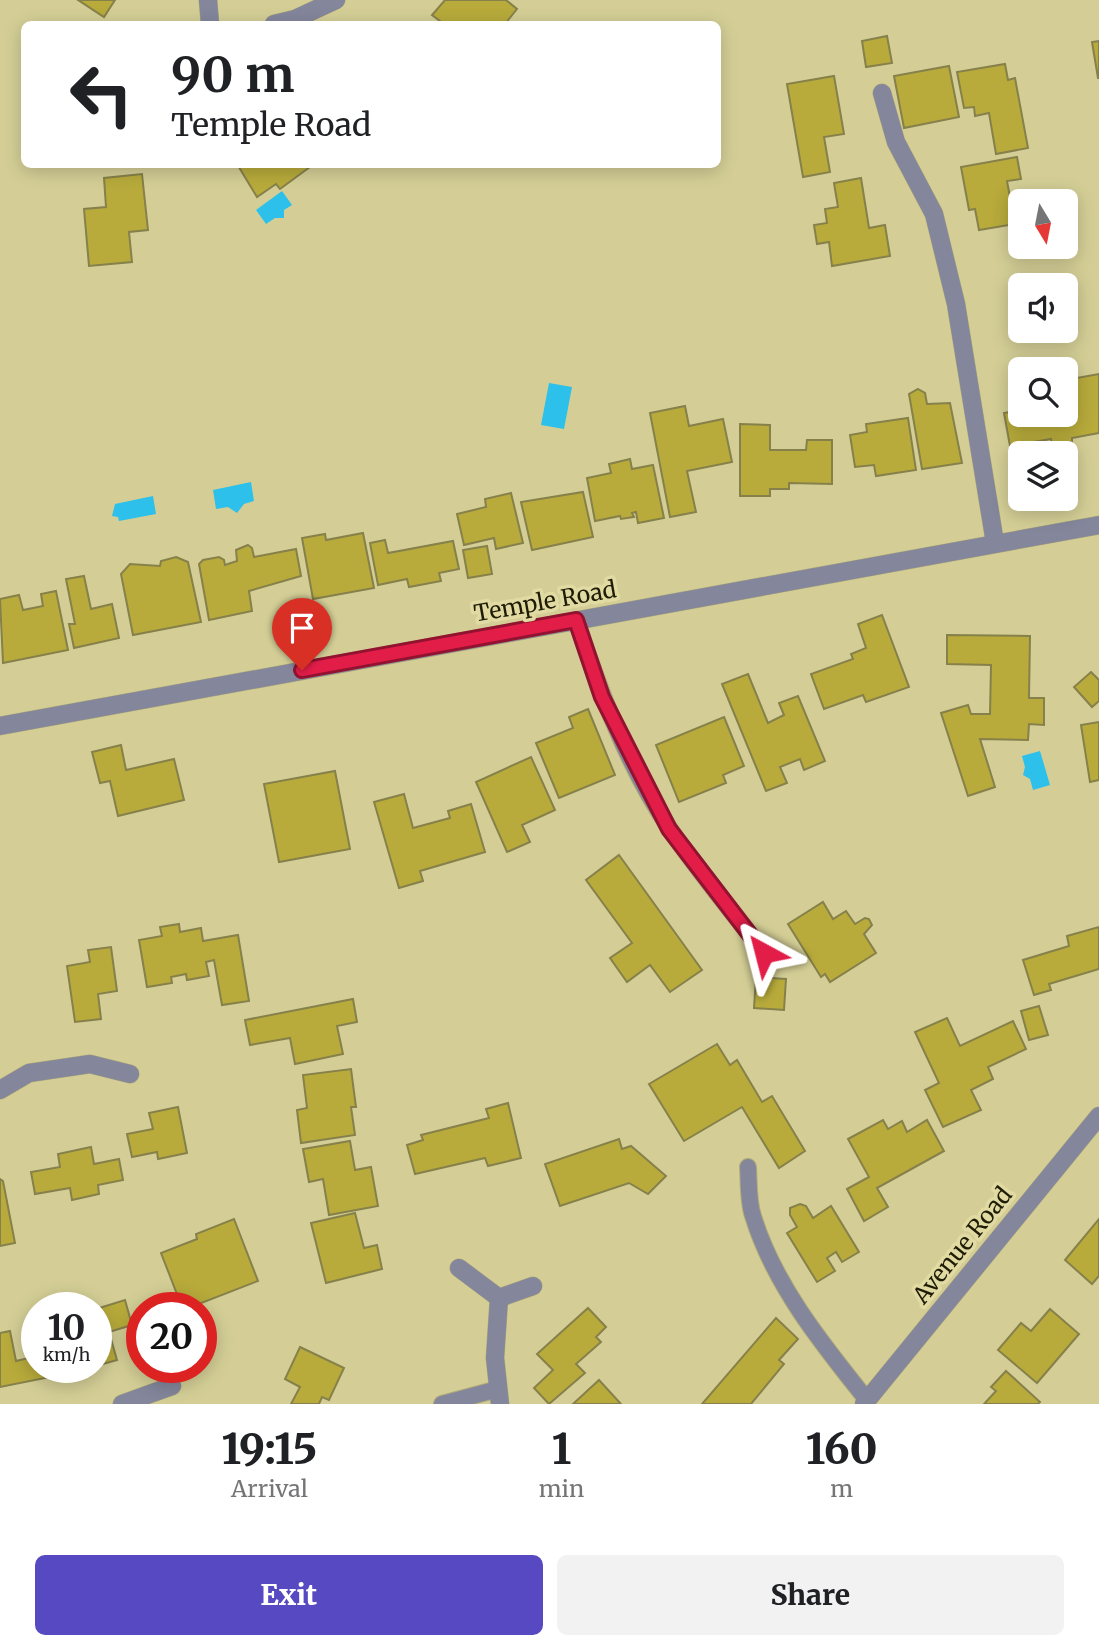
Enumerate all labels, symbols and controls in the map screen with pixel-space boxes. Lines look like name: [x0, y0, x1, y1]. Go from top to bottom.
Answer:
text: 90 m: [171, 44, 295, 105]
icon: left: [56, 49, 147, 140]
text: Temple Road: [171, 105, 371, 145]
north arrow: [1008, 189, 1078, 259]
map controls: [1008, 189, 1078, 511]
button: sound: [1008, 273, 1078, 343]
button: search: [1008, 357, 1078, 427]
button: layers: [1008, 441, 1078, 511]
street label: Temple Road: [472, 574, 619, 628]
pin: [272, 598, 332, 670]
icon: arrive: [283, 609, 321, 647]
position arrow: [727, 916, 801, 990]
street label: Avenue Road: [905, 1181, 1018, 1310]
speed limit sign: 20: [126, 1292, 217, 1383]
text: 10: [48, 1306, 85, 1350]
text: km/h: [43, 1343, 90, 1366]
text: 19:15: [221, 1423, 317, 1475]
text: 1: [552, 1423, 571, 1475]
text: 160: [806, 1423, 878, 1475]
text: Arrival: [231, 1474, 308, 1503]
text: min: [539, 1474, 584, 1503]
text: m: [830, 1474, 853, 1503]
button: Exit: [35, 1555, 543, 1635]
button: Share: [557, 1555, 1064, 1635]

